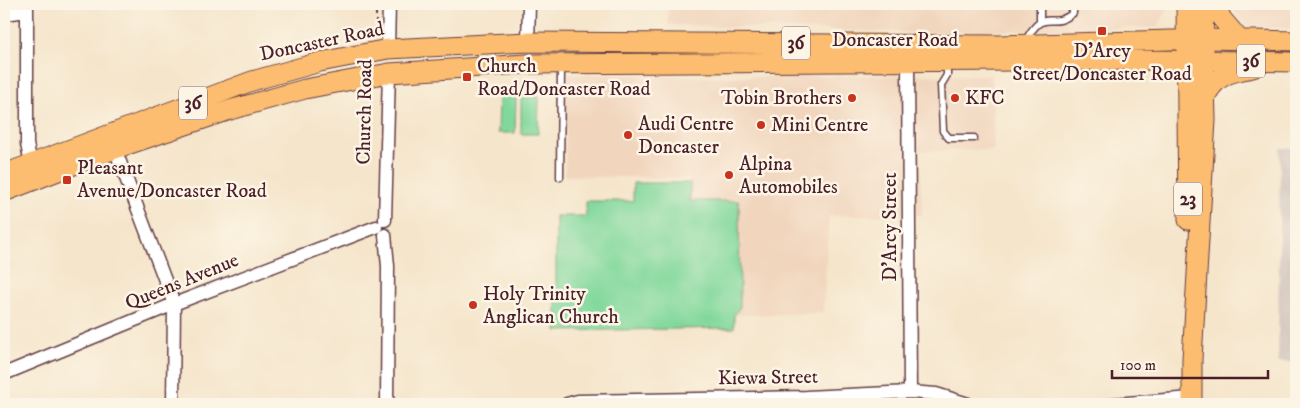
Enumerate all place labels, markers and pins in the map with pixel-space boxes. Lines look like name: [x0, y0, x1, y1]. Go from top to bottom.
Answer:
marker: D'Arcy Street/Doncaster Road: [1096, 25, 1108, 37]
place label: D'Arcy Street/Doncaster Road: [1012, 39, 1192, 87]
place label: Church Road/Doncaster Road: [477, 54, 651, 102]
marker: Church Road/Doncaster Road: [461, 71, 473, 83]
place label: Tobin Brothers: [721, 86, 842, 111]
place label: KFC: [965, 86, 1005, 111]
marker: Tobin Brothers: [846, 92, 858, 104]
marker: KFC: [949, 92, 961, 104]
place label: Audi Centre Doncaster: [638, 112, 734, 160]
place label: Mini Centre: [771, 113, 868, 138]
marker: Mini Centre: [755, 119, 767, 131]
marker: Audi Centre Doncaster: [622, 129, 634, 141]
place label: Alpina Automobiles: [739, 152, 838, 200]
place label: Pleasant Avenue/Doncaster Road: [77, 156, 267, 204]
marker: Alpina Automobiles: [723, 169, 735, 181]
marker: Pleasant Avenue/Doncaster Road: [61, 174, 73, 186]
place label: Holy Trinity Anglican Church: [483, 282, 619, 330]
marker: Holy Trinity Anglican Church: [467, 299, 479, 311]

